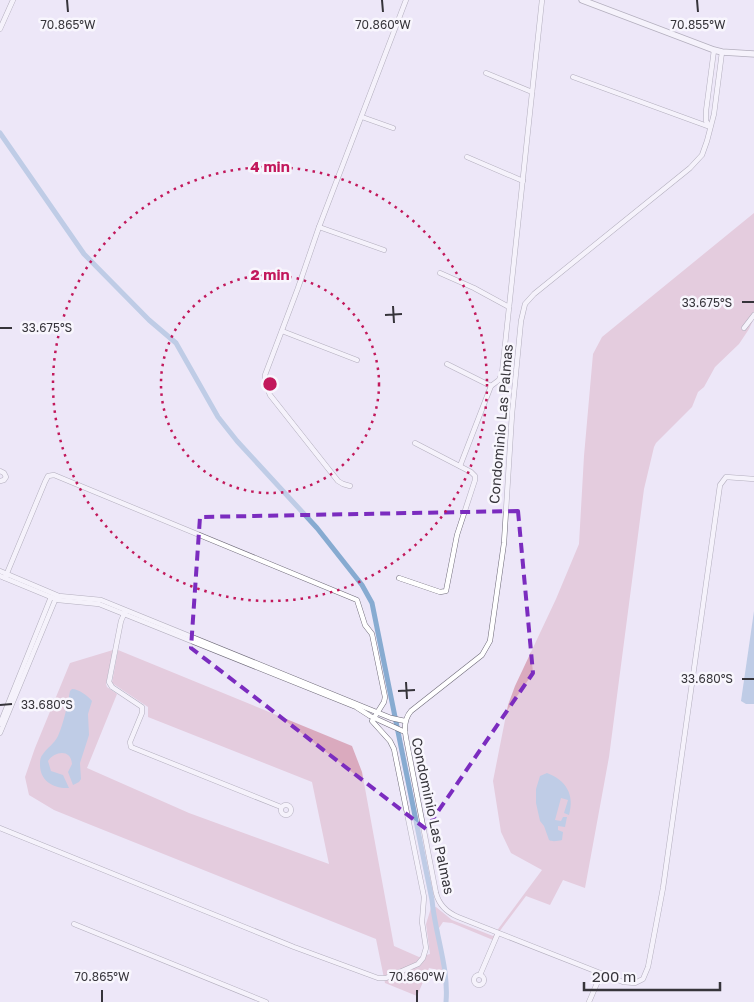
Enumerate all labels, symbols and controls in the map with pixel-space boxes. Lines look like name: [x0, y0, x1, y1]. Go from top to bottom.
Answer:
text: 70.865°W: [40, 17, 96, 32]
text: 70.860°W: [355, 17, 411, 32]
text: 70.855°W: [671, 17, 726, 32]
text: 4 min: [250, 157, 290, 175]
text: 2 min: [250, 265, 290, 283]
text: 33.675°S: [682, 295, 733, 310]
text: 33.675°S: [22, 320, 73, 335]
street label: Condominio Las Palmas: [485, 343, 516, 504]
centre of rings: [261, 375, 279, 393]
text: 33.680°S: [681, 671, 733, 686]
text: 33.680°S: [21, 697, 73, 712]
street label: Condominio Las Palmas: [409, 736, 458, 896]
scale bar: [584, 960, 720, 992]
text: 200 m: [592, 967, 636, 985]
text: 70.865°W: [74, 969, 130, 984]
text: 70.860°W: [389, 969, 445, 984]

